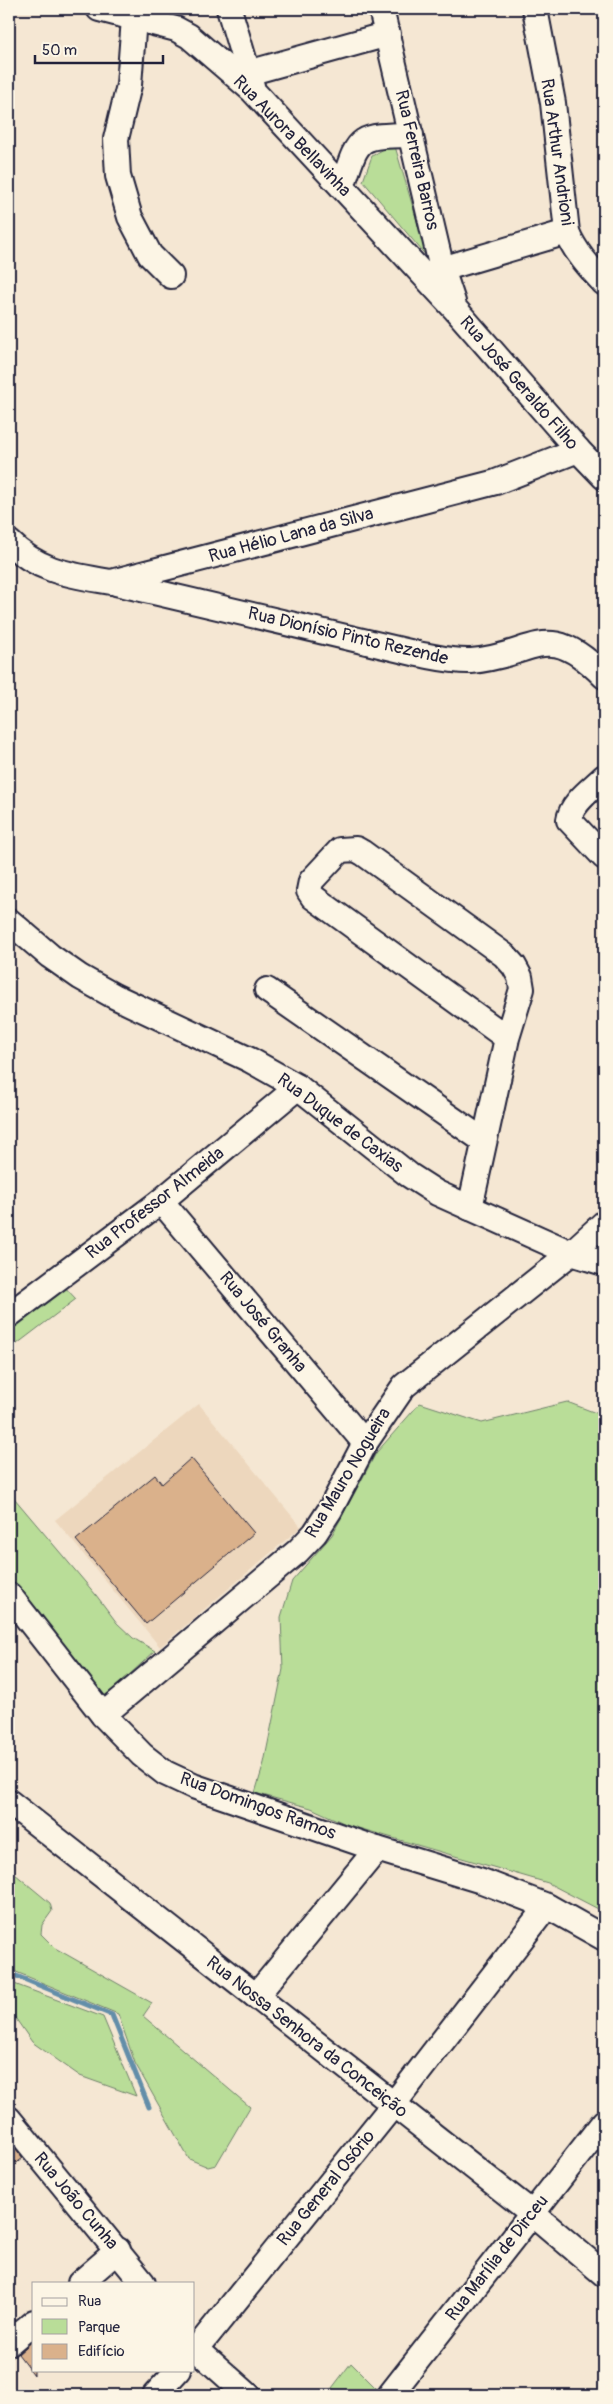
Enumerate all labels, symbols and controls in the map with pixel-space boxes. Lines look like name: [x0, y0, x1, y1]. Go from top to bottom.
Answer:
scale bar: [35, 32, 162, 64]
text: 50 m: [42, 41, 77, 60]
street label: Rua Aurora Bellavinha: [228, 70, 356, 202]
street label: Rua Arthur Andrioni: [535, 77, 579, 227]
street label: Rua Ferreira Barros: [390, 88, 444, 232]
street label: Rua José Geraldo Filho: [455, 311, 584, 455]
street label: Rua Hélio Lana da Silva: [206, 502, 376, 568]
street label: Rua Dionísio Pinto Rezende: [246, 602, 450, 670]
street label: Rua Duque de Caxias: [272, 1068, 408, 1178]
street label: Rua Professor Almeida: [81, 1142, 229, 1264]
street label: Rua José Granha: [214, 1267, 312, 1377]
street label: Rua Mauro Nogueira: [300, 1404, 396, 1542]
street label: Rua Domingos Ramos: [177, 1767, 339, 1845]
street label: Rua Nossa Senhora da Conceição: [202, 1951, 413, 2123]
street label: Rua General Osório: [272, 2125, 380, 2251]
street label: Rua João Cunha: [29, 2148, 123, 2254]
street label: Rua Marília de Dirceu: [441, 2190, 553, 2326]
legend: [32, 2282, 195, 2372]
text: Rua: [78, 2292, 101, 2311]
text: Parque: [78, 2318, 121, 2337]
text: Edifício: [78, 2342, 124, 2361]

